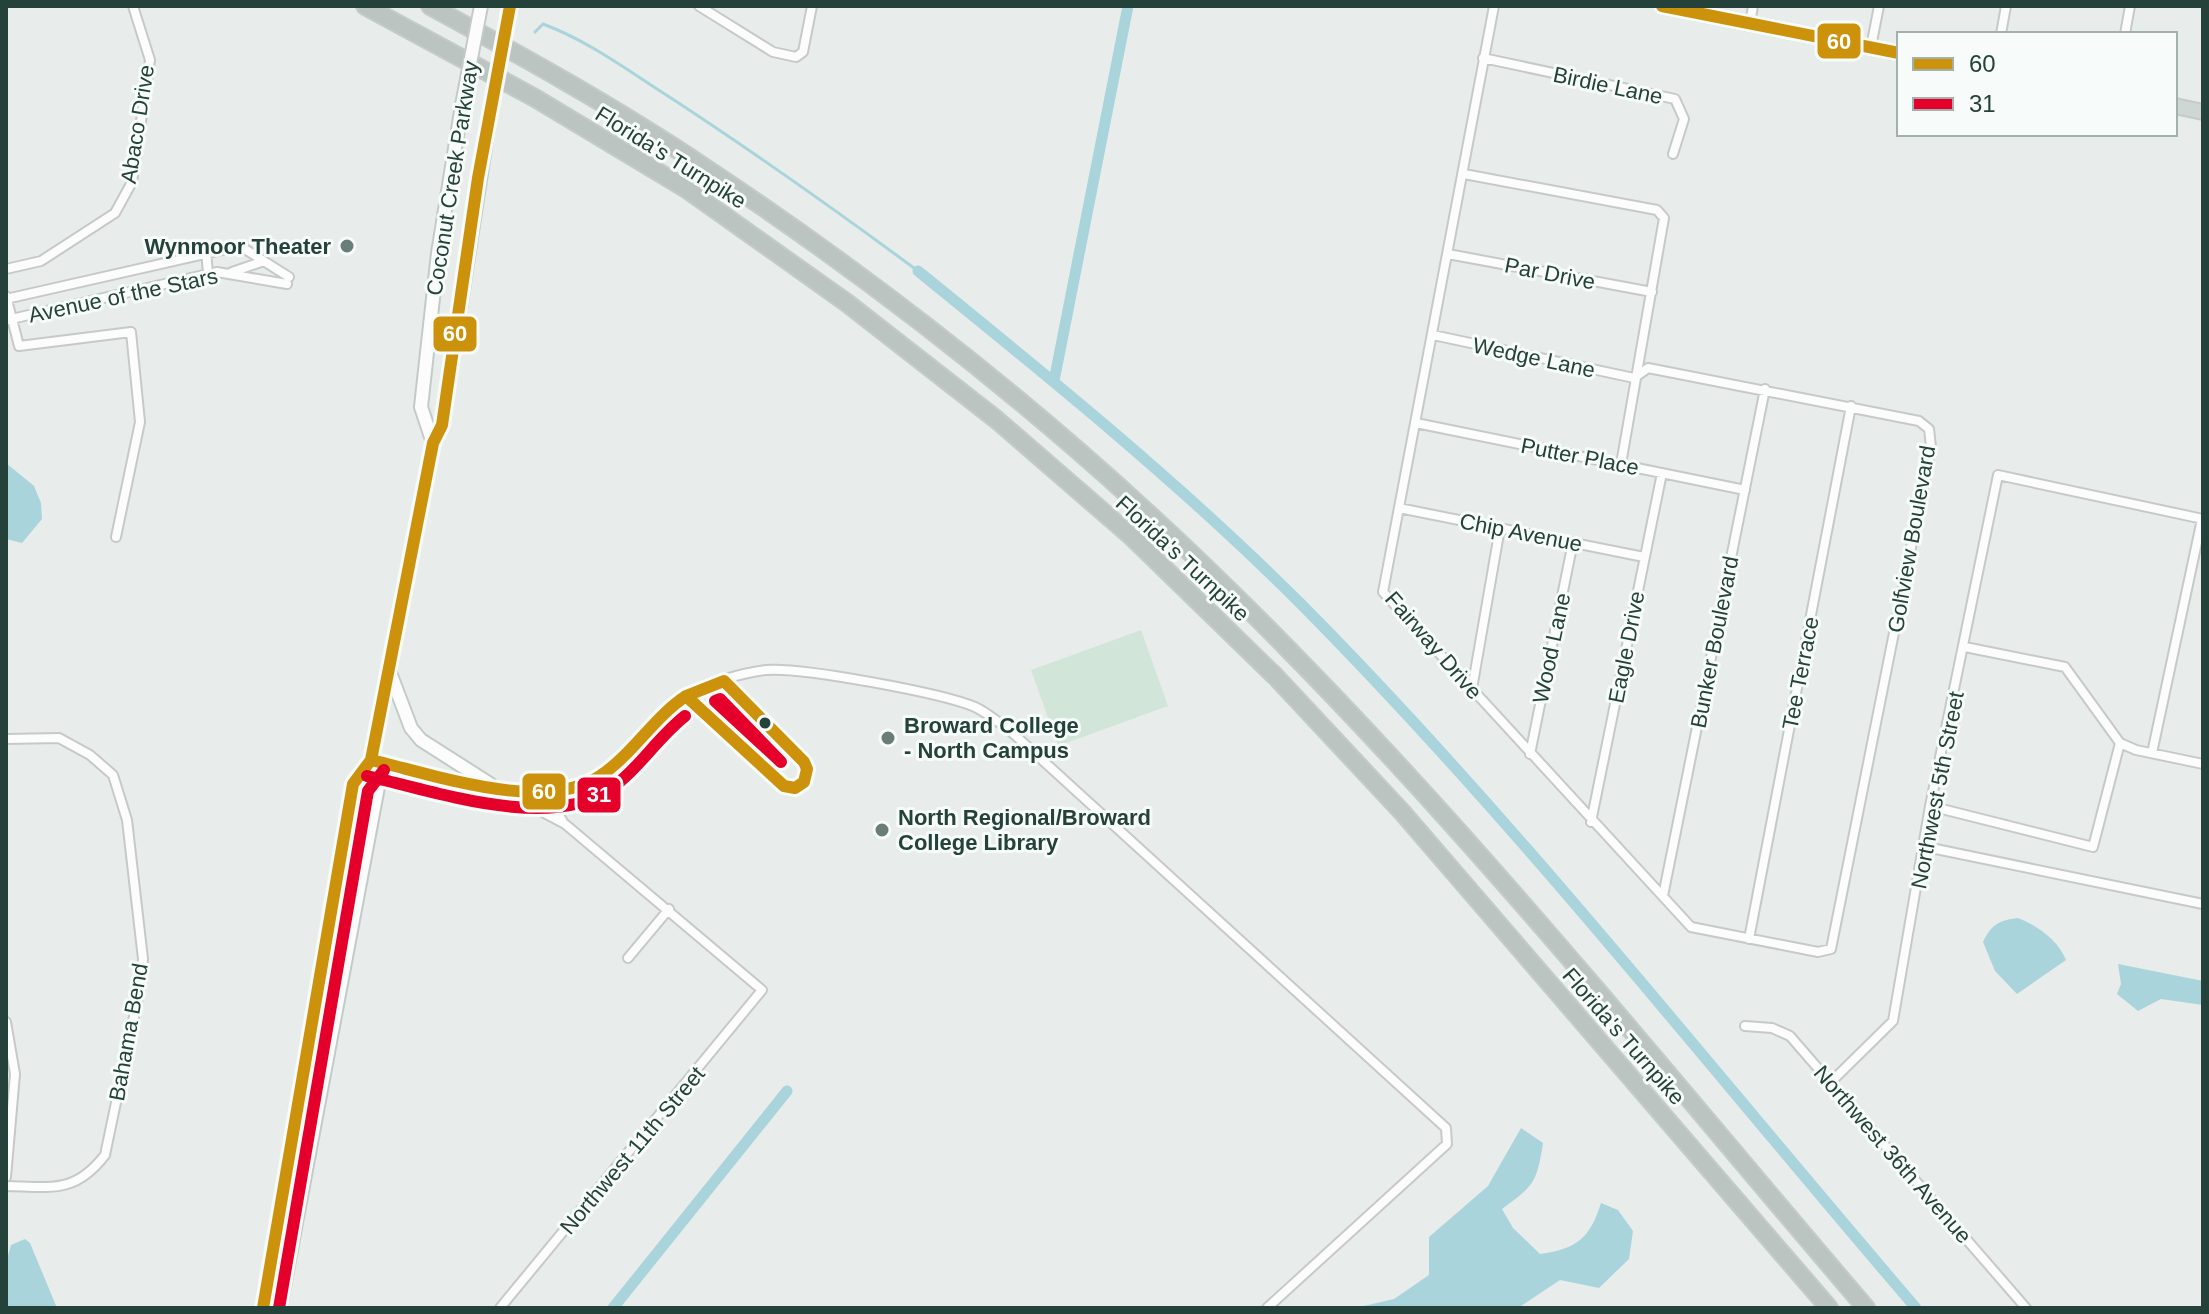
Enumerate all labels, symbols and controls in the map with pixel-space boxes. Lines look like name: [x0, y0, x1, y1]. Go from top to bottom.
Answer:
line badge: 60: [1816, 22, 1862, 60]
text: 60: [1827, 29, 1851, 54]
legend: [1897, 32, 2177, 136]
text: 60: [1969, 50, 1996, 77]
street label: Coconut Creek Parkway: [422, 59, 483, 297]
street label: Birdie Lane: [1551, 62, 1665, 109]
street label: Abaco Drive: [116, 63, 159, 185]
text: 31: [1969, 90, 1996, 117]
street label: Florida's Turnpike: [591, 101, 751, 214]
place label: Wynmoor Theater: [144, 234, 331, 259]
marker: Wynmoor Theater: [338, 237, 356, 255]
street label: Par Drive: [1503, 252, 1597, 295]
street label: Avenue of the Stars: [26, 263, 220, 328]
line badge: 60: [432, 315, 478, 353]
text: 60: [443, 321, 467, 346]
street label: Wedge Lane: [1470, 332, 1597, 383]
street label: Putter Place: [1519, 433, 1641, 480]
street label: Golfview Boulevard: [1883, 444, 1940, 635]
street label: Florida's Turnpike: [1111, 490, 1254, 626]
street label: Chip Avenue: [1457, 508, 1584, 557]
street label: Bunker Boulevard: [1686, 554, 1743, 730]
street label: Fairway Drive: [1380, 586, 1487, 704]
street label: Eagle Drive: [1603, 589, 1650, 705]
street label: Wood Lane: [1528, 591, 1575, 706]
street label: Tee Terrace: [1777, 614, 1824, 732]
street label: Northwest 5th Street: [1906, 689, 1969, 891]
place label: Broward College - North Campus: [904, 713, 1079, 763]
unlabelled marker: [757, 715, 773, 731]
marker: Broward College - North Campus: [879, 729, 897, 747]
line badge: 60: [521, 772, 567, 811]
line badge: 31: [576, 776, 622, 814]
text: 60: [532, 779, 556, 804]
text: 31: [587, 782, 611, 807]
place label: North Regional/Broward College Library: [898, 805, 1151, 855]
marker: North Regional/Broward College Library: [873, 821, 891, 839]
street label: Bahama Bend: [104, 961, 153, 1103]
street label: Florida's Turnpike: [1557, 963, 1690, 1110]
street label: Northwest 36th Avenue: [1809, 1060, 1977, 1248]
street label: Northwest 11th Street: [555, 1061, 710, 1239]

